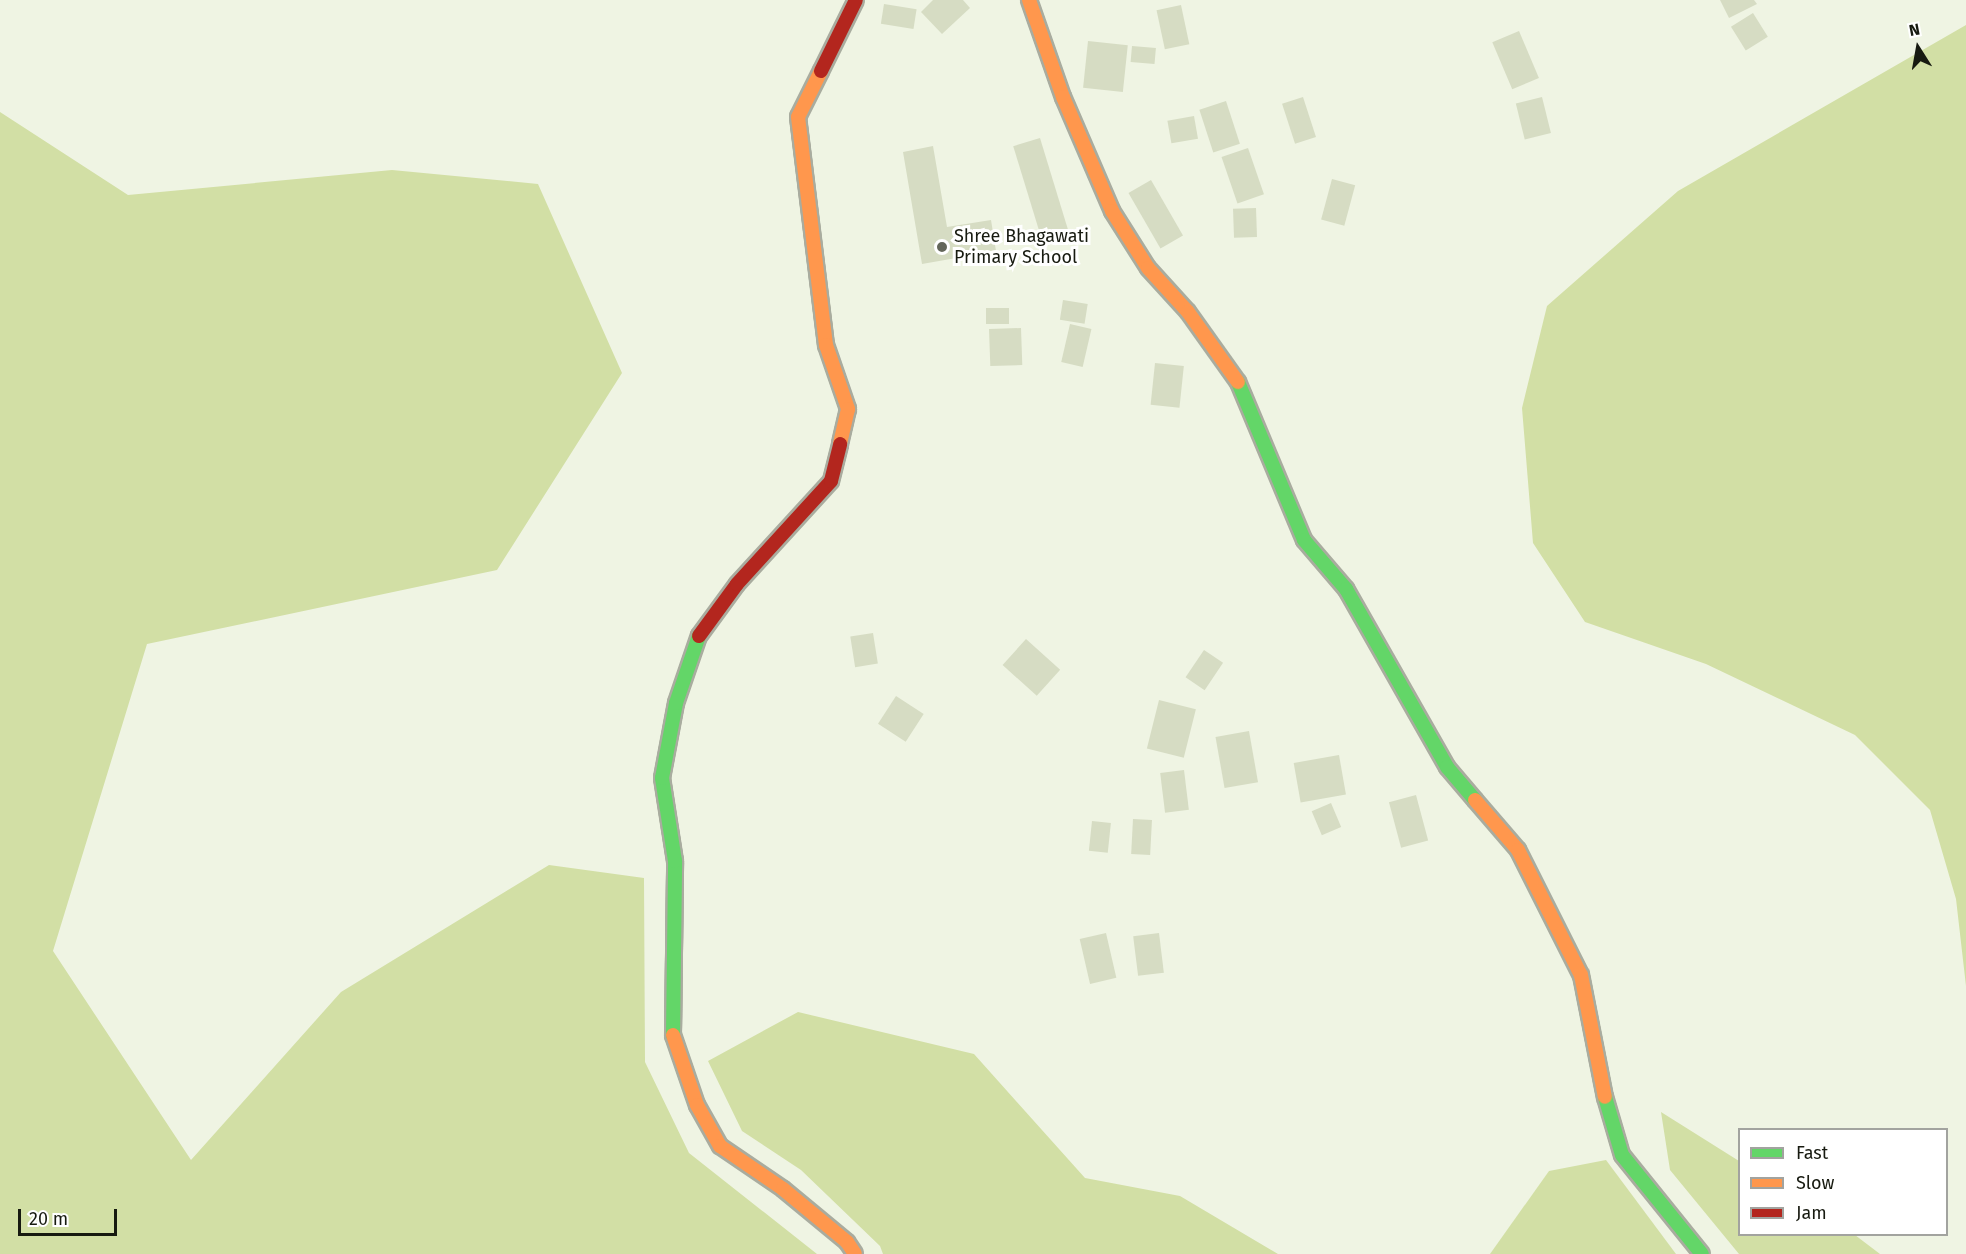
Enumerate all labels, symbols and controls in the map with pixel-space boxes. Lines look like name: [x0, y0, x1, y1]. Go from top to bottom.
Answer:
north arrow: [1888, 18, 1948, 78]
text: N: [1907, 20, 1921, 40]
place label: Shree Bhagawati Primary School: [954, 226, 1089, 268]
marker: Shree Bhagawati Primary School: [935, 240, 949, 254]
legend: [1738, 1128, 1948, 1236]
text: Fast: [1796, 1142, 1828, 1164]
text: Slow: [1796, 1172, 1834, 1194]
scale bar: [21, 1197, 120, 1235]
text: Jam: [1796, 1202, 1827, 1224]
text: 20 m: [29, 1208, 68, 1230]

